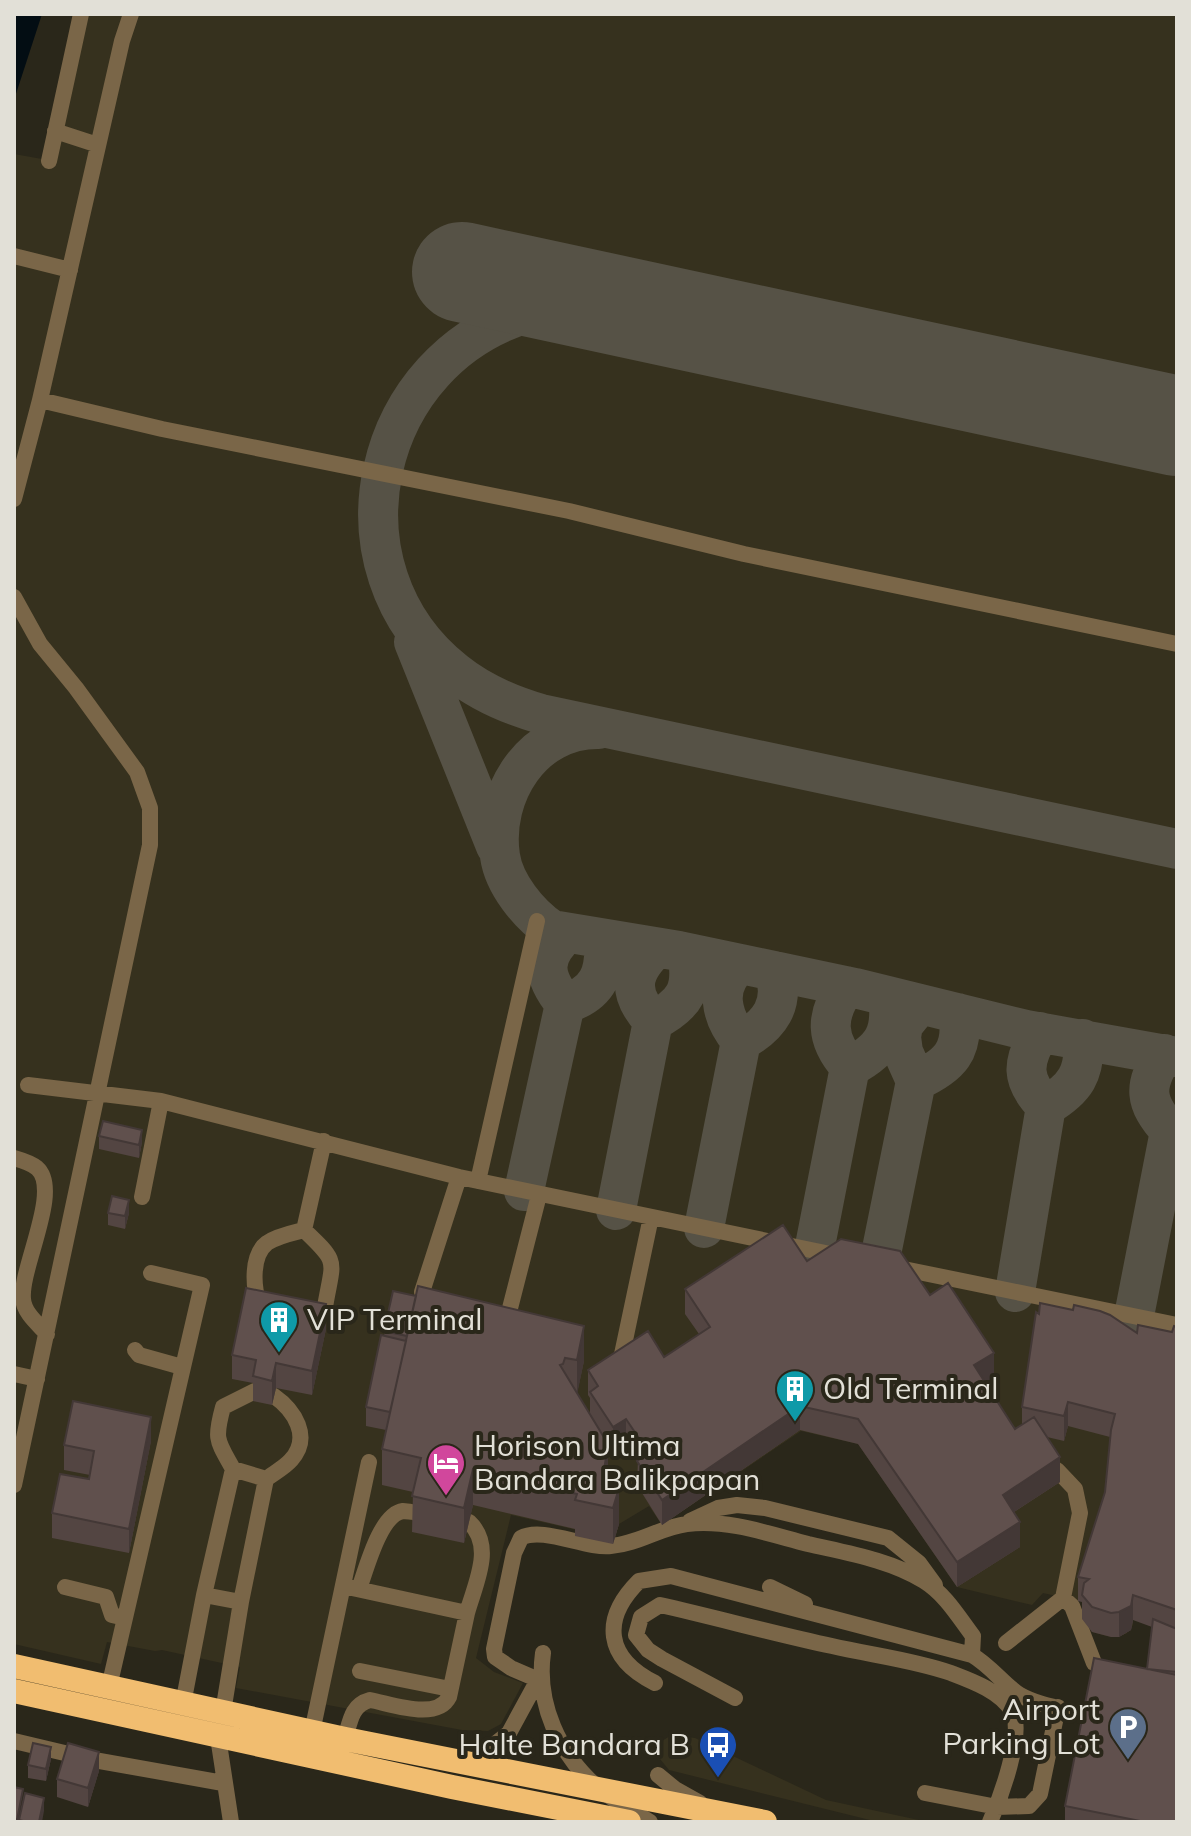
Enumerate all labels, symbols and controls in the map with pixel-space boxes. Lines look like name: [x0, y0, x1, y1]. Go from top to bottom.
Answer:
building icon: VIP Terminal: [258, 1299, 300, 1354]
place label: VIP Terminal: [307, 1300, 482, 1338]
building icon: Old Terminal: [774, 1368, 816, 1423]
place label: Old Terminal: [823, 1369, 998, 1407]
place label: Horison Ultima Bandara Balikpapan: [474, 1426, 760, 1498]
hotel icon: Horison Ultima Bandara Balikpapan: [425, 1442, 467, 1497]
place label: Airport Parking Lot: [943, 1690, 1100, 1762]
parking icon: Airport Parking Lot: [1107, 1706, 1149, 1761]
bus stop icon: Halte Bandara B: [697, 1724, 739, 1779]
place label: Halte Bandara B: [458, 1725, 690, 1763]

